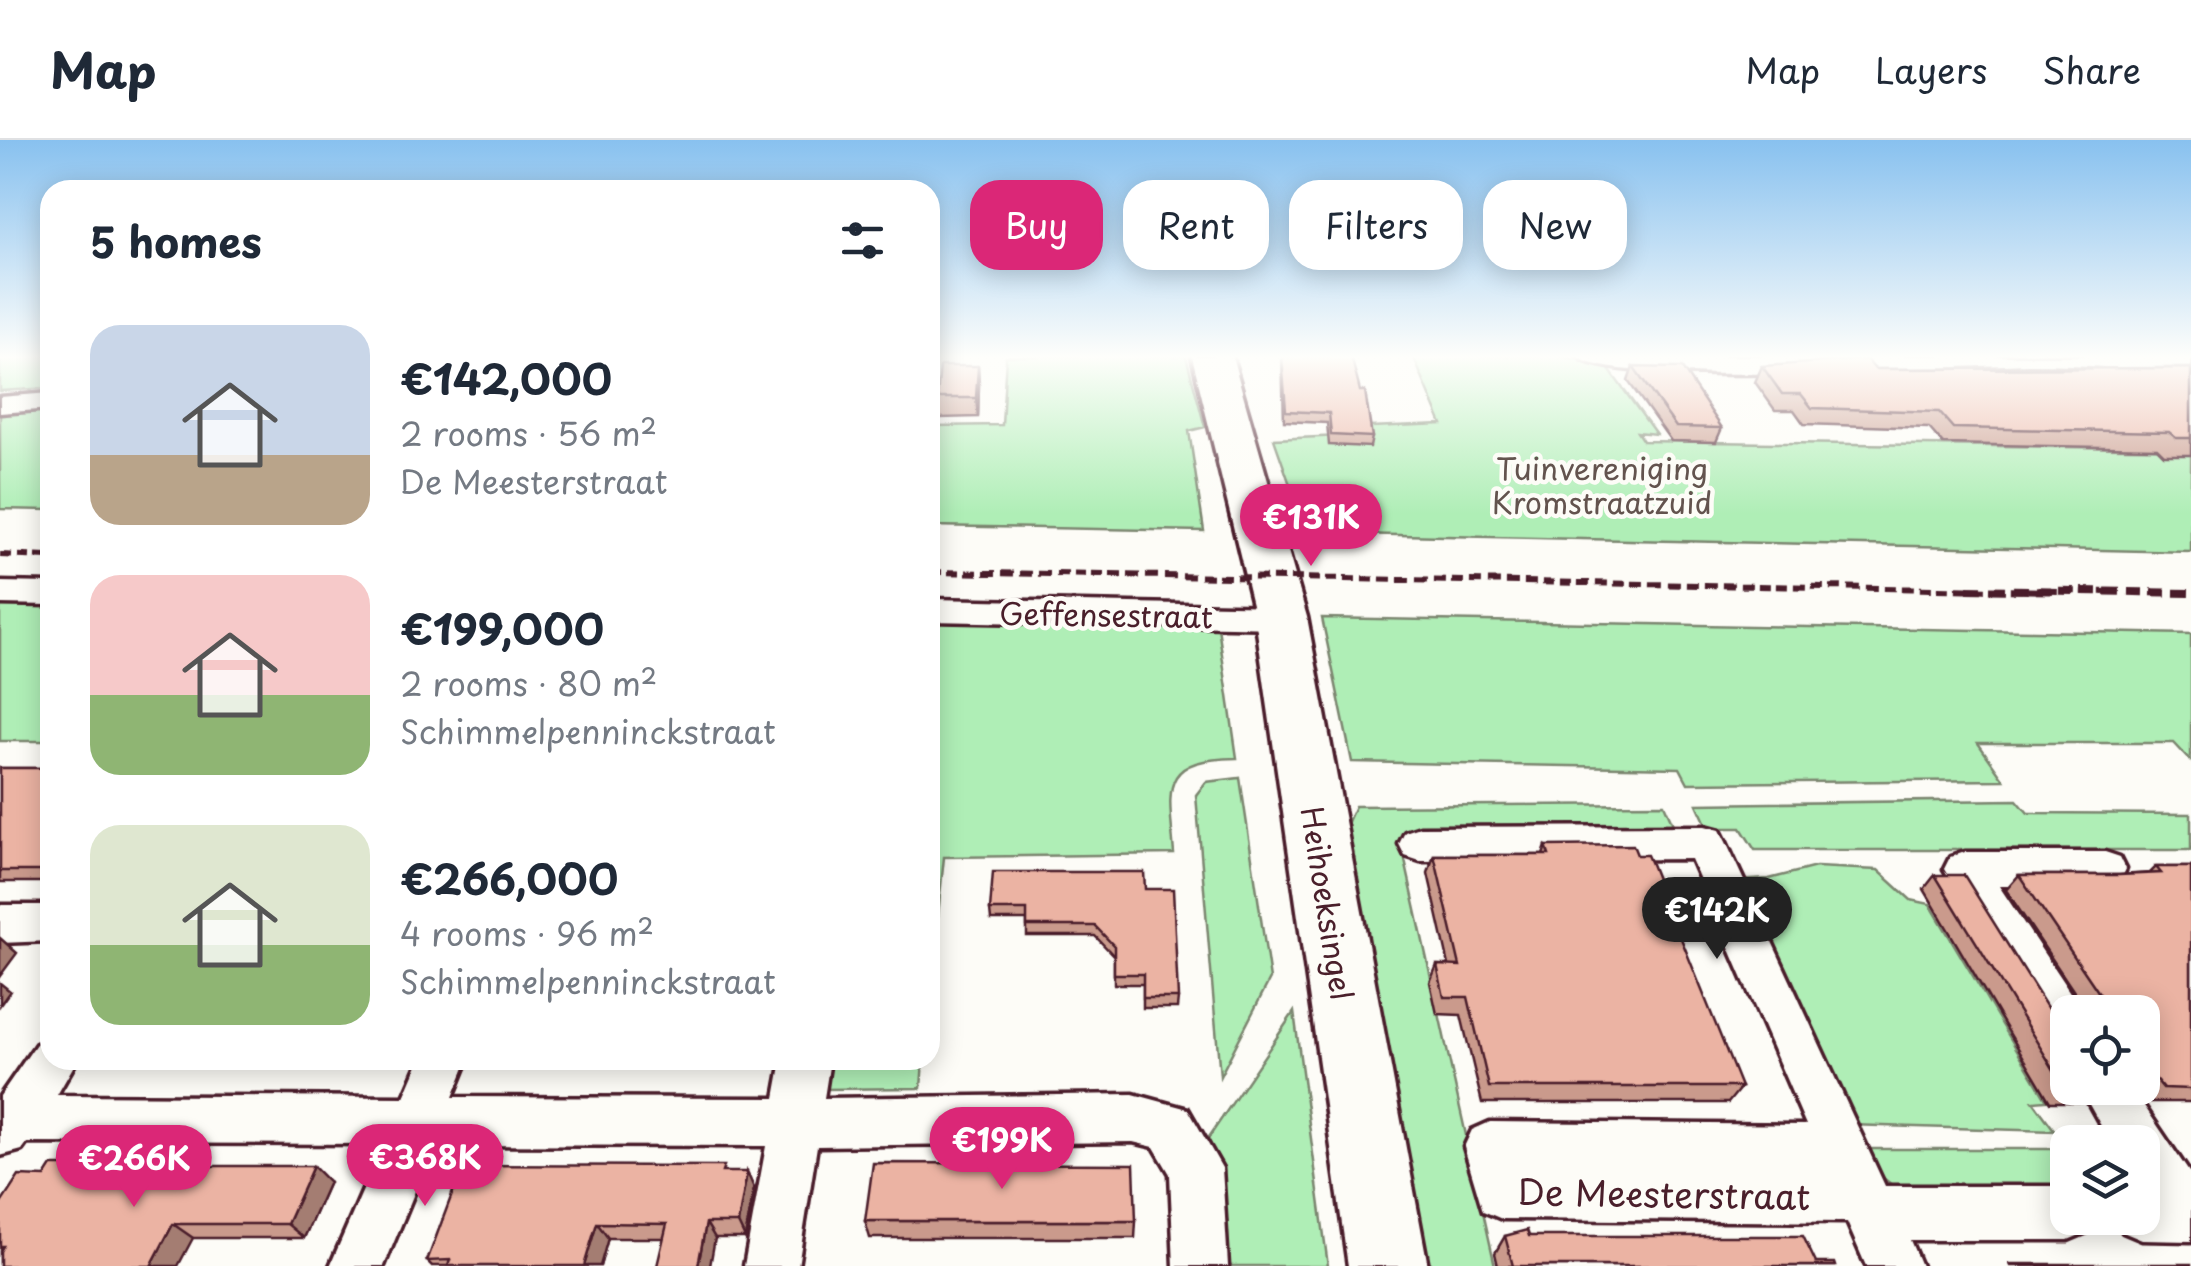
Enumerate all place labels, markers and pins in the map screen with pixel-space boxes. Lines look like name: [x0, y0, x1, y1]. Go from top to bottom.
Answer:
pin: €131K: [1241, 484, 1381, 569]
pin: €142K: [1647, 877, 1787, 962]
pin: €199K: [932, 1107, 1072, 1192]
pin: €368K: [355, 1124, 495, 1209]
pin: €266K: [64, 1125, 204, 1210]

